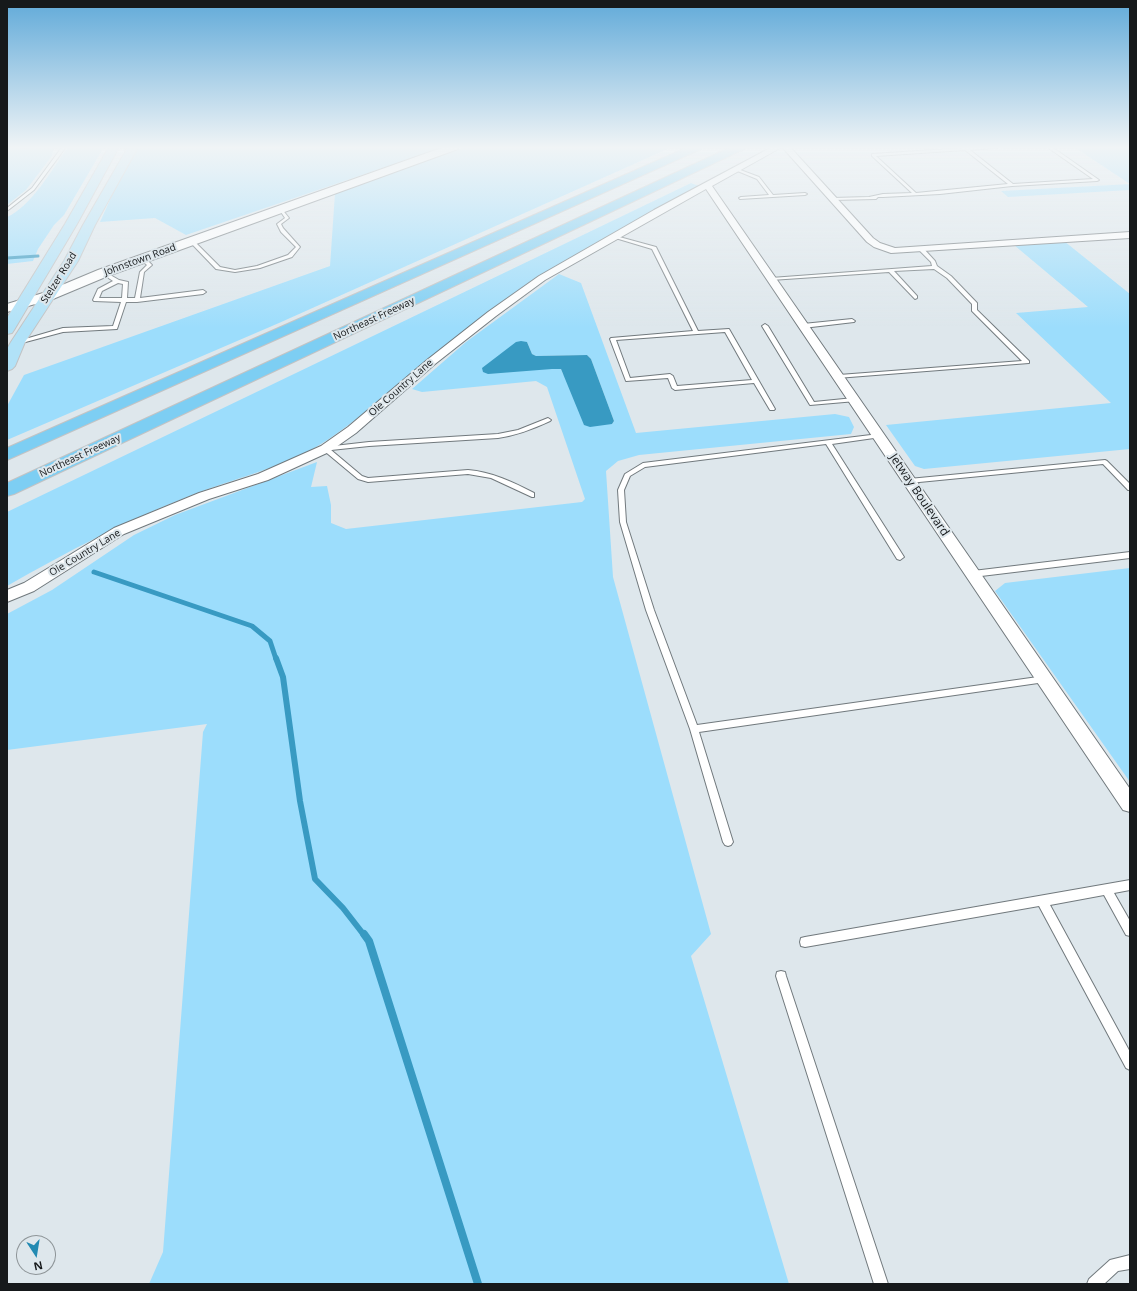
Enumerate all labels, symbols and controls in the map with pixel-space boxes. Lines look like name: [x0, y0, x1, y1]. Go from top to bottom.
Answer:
street label: Johnstown Road: [102, 241, 178, 279]
street label: Stelzer Road: [39, 250, 79, 306]
street label: Northeast Freeway: [331, 295, 417, 343]
street label: Ole Country Lane: [367, 357, 435, 419]
street label: Northeast Freeway: [37, 432, 123, 480]
street label: Jetway Boulevard: [886, 451, 952, 539]
street label: Ole Country Lane: [47, 527, 123, 579]
north arrow: [16, 1235, 56, 1275]
text: N: [32, 1258, 44, 1275]

